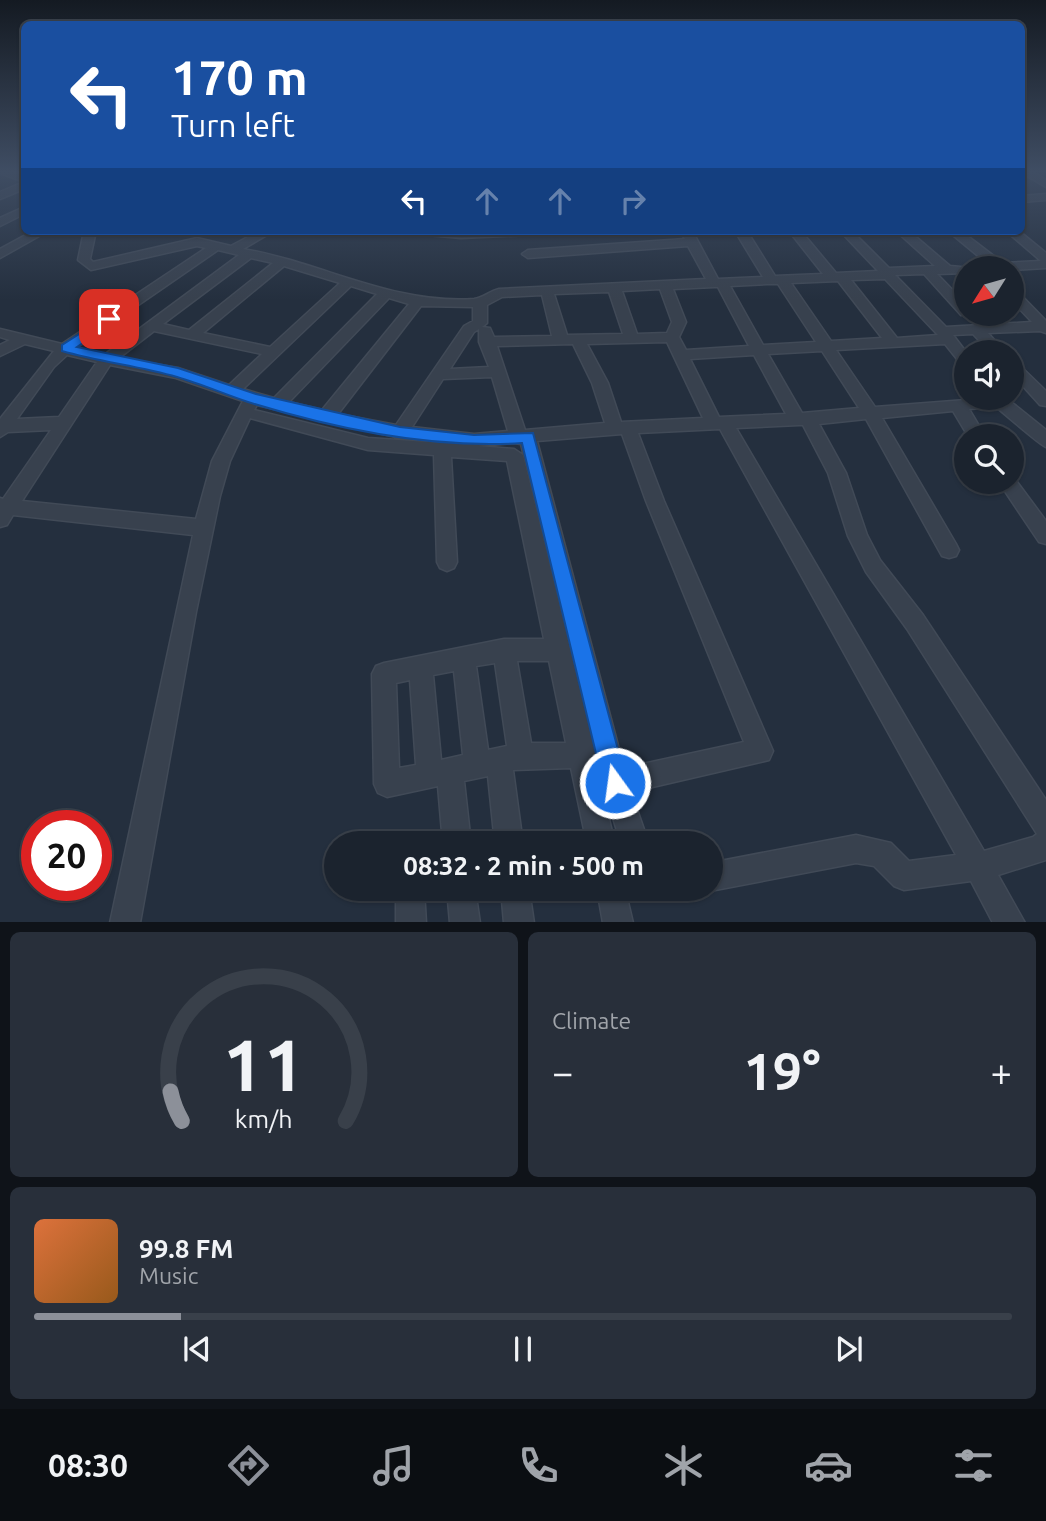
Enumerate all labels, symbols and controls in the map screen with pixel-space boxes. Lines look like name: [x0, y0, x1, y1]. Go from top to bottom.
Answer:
icon: left: [56, 49, 147, 140]
text: 170 m: [171, 49, 308, 104]
text: Turn left: [171, 107, 295, 143]
icon: left: [395, 182, 433, 220]
icon: ahead: [468, 182, 506, 220]
icon: ahead: [541, 182, 579, 220]
icon: right: [614, 182, 652, 220]
north arrow: [954, 256, 1024, 326]
map controls: [954, 256, 1024, 494]
pin: [79, 289, 139, 349]
icon: arrive: [90, 300, 128, 338]
button: sound: [954, 340, 1024, 410]
button: search: [954, 424, 1024, 494]
position arrow: [578, 746, 652, 820]
speed limit sign: 20: [21, 810, 112, 901]
text: 08:32 · 2 min · 500 m: [403, 851, 644, 880]
text: Climate: [552, 1008, 631, 1033]
text: 11: [223, 1023, 305, 1105]
text: 19°: [743, 1042, 821, 1100]
text: −: [552, 1051, 573, 1093]
text: +: [991, 1051, 1012, 1093]
text: km/h: [235, 1104, 293, 1132]
text: 99.8 FM: [139, 1234, 233, 1263]
text: Music: [139, 1263, 198, 1288]
icon: previous: [178, 1330, 216, 1368]
icon: pause: [504, 1330, 542, 1368]
icon: next: [830, 1330, 868, 1368]
icon: directions: [224, 1441, 273, 1490]
icon: music: [369, 1441, 418, 1490]
icon: phone: [514, 1441, 563, 1490]
icon: climate: [659, 1441, 708, 1490]
icon: car: [804, 1441, 853, 1490]
icon: filters: [949, 1441, 998, 1490]
text: 08:30: [48, 1447, 128, 1483]

